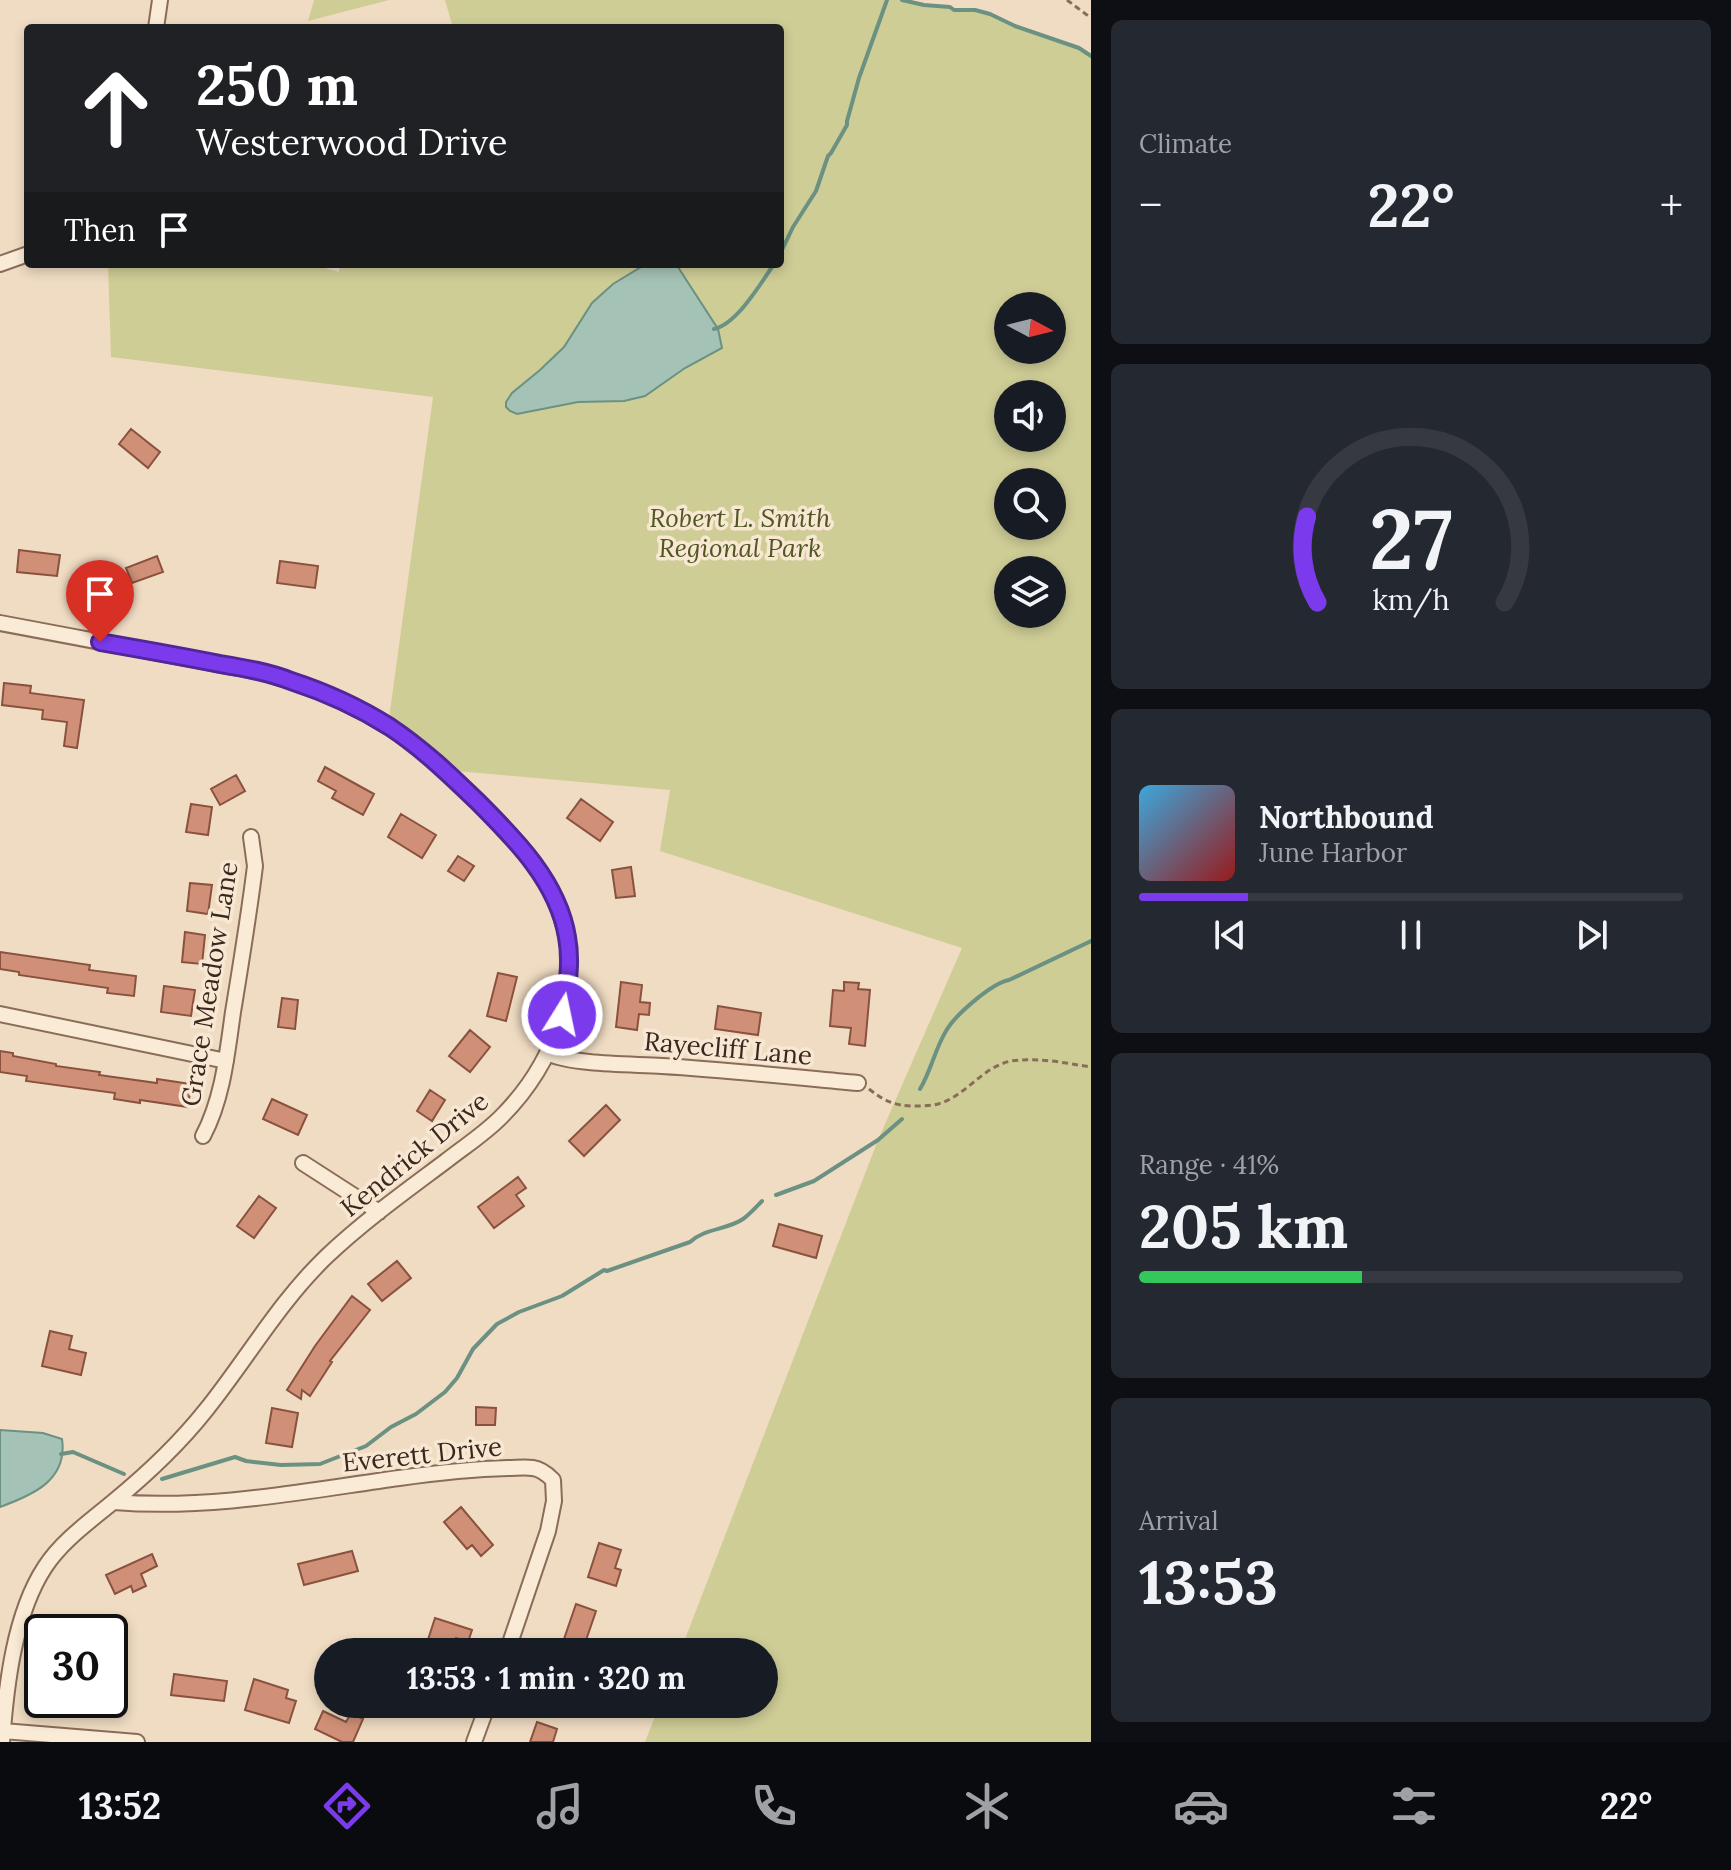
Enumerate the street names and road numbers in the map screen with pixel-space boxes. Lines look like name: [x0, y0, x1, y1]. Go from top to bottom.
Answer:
street label: Grace Meadow Lane: [173, 859, 245, 1109]
street label: Rayecliff Lane: [643, 1024, 813, 1072]
street label: Kendrick Drive: [333, 1084, 495, 1224]
street label: Everett Drive: [341, 1429, 503, 1479]

